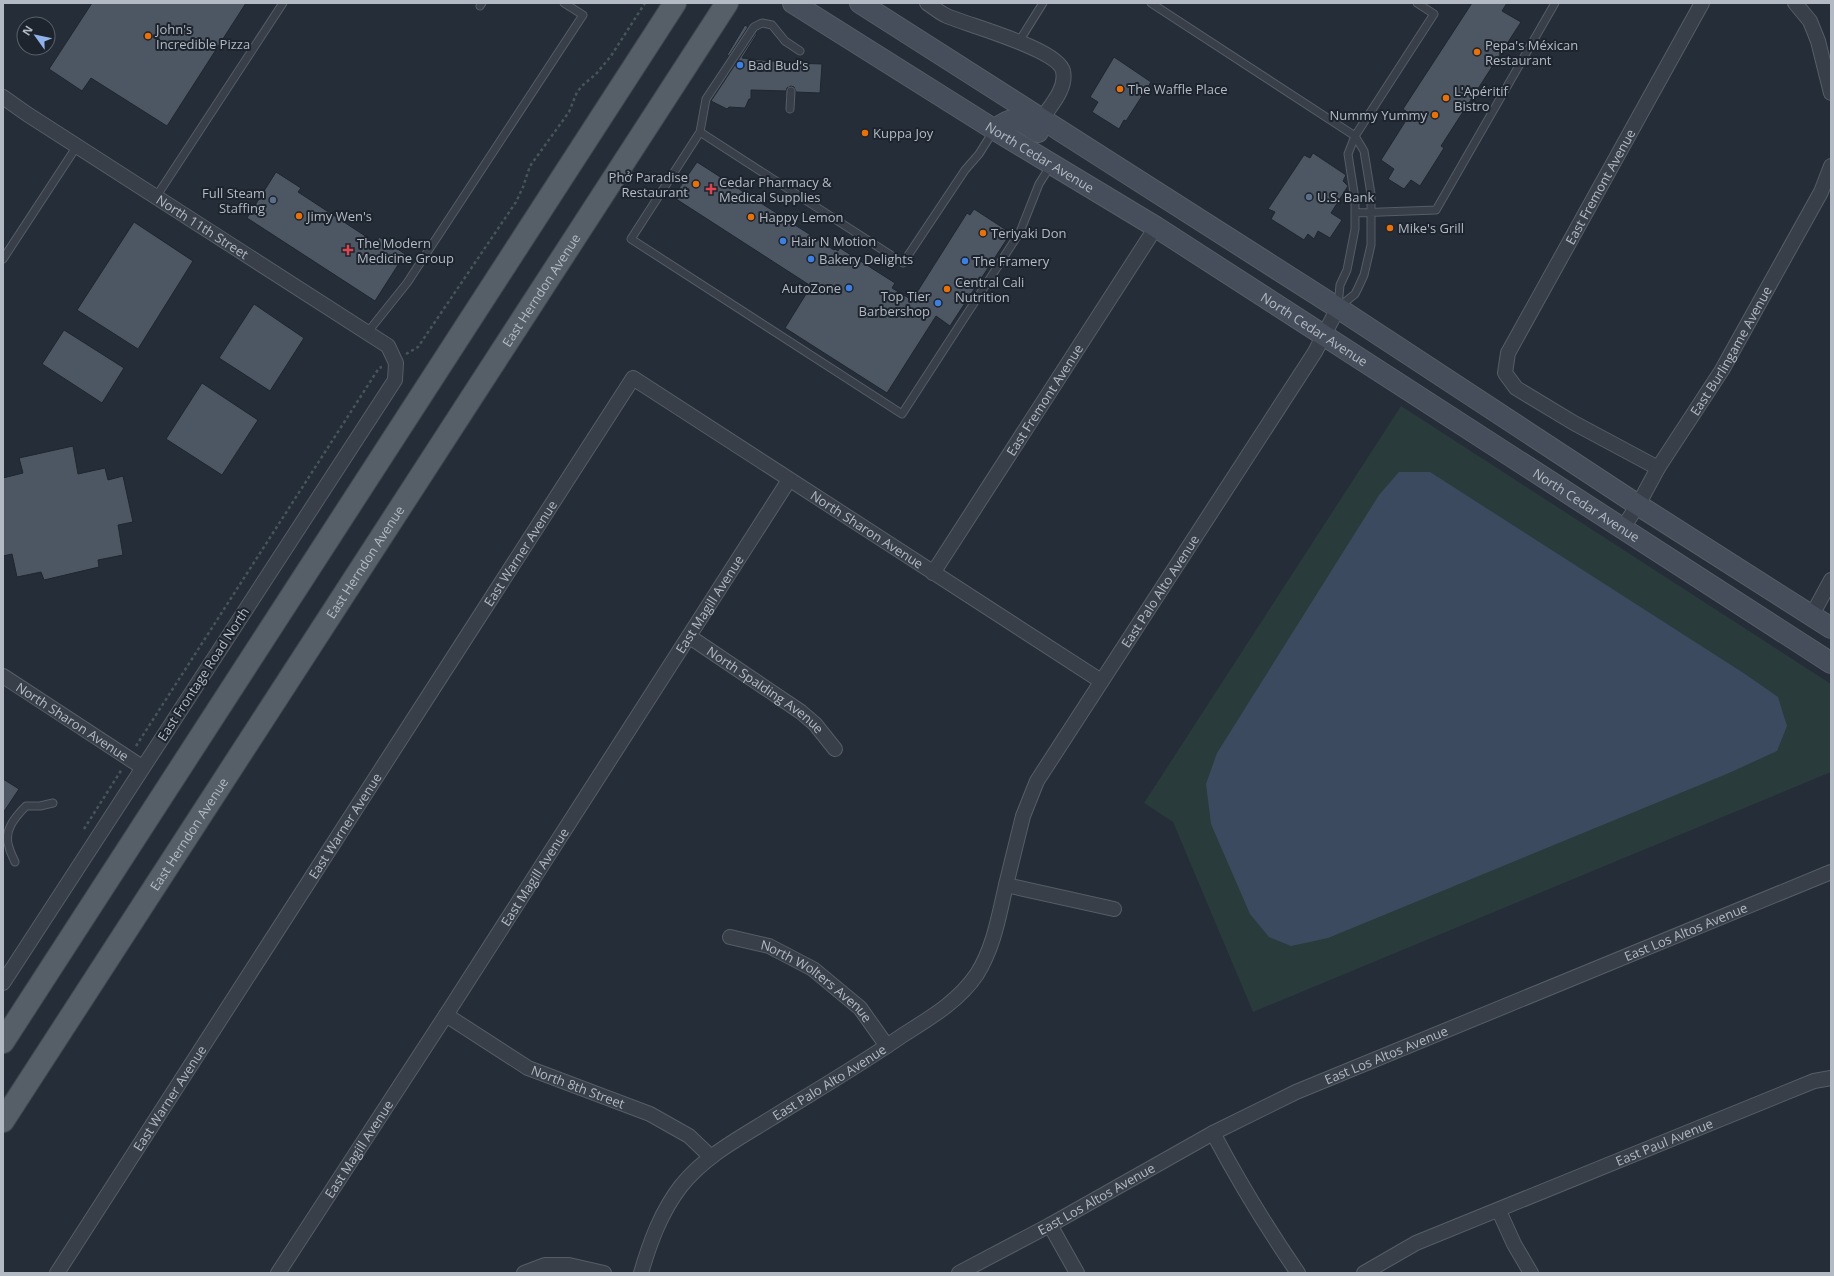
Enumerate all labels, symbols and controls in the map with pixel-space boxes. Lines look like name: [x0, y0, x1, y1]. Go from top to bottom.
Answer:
north arrow: [16, 16, 56, 56]
place label: John's Incredible Pizza: [154, 20, 250, 53]
text: N: [18, 22, 36, 38]
marker: John's Incredible Pizza: [143, 31, 153, 41]
place label: Pepa's Méxican Restaurant: [1485, 36, 1578, 69]
marker: Pepa's Méxican Restaurant: [1472, 47, 1482, 57]
place label: Bad Bud's: [748, 56, 808, 74]
marker: Bad Bud's: [735, 60, 745, 70]
place label: The Waffle Place: [1128, 80, 1228, 98]
place label: L'Apéritif Bistro: [1454, 82, 1509, 115]
marker: The Waffle Place: [1115, 84, 1125, 94]
marker: L'Apéritif Bistro: [1441, 93, 1451, 103]
place label: Nummy Yummy: [1329, 106, 1427, 124]
marker: Nummy Yummy: [1430, 110, 1440, 120]
street label: North Cedar Avenue: [982, 117, 1098, 197]
place label: Kuppa Joy: [873, 124, 934, 142]
street label: East Fremont Avenue: [1561, 126, 1639, 248]
marker: Kuppa Joy: [860, 128, 870, 138]
place label: Phở Paradise Restaurant: [609, 168, 688, 201]
place label: Cedar Pharmacy & Medical Supplies: [719, 173, 832, 206]
marker: Phở Paradise Restaurant: [691, 179, 701, 189]
place label: Full Steam Staffing: [202, 184, 265, 217]
marker: Cedar Pharmacy & Medical Supplies: [706, 184, 716, 194]
place label: U.S. Bank: [1317, 188, 1374, 206]
street label: North 11th Street: [153, 190, 252, 263]
marker: U.S. Bank: [1304, 192, 1314, 202]
marker: Full Steam Staffing: [268, 195, 278, 205]
place label: Jimy Wen's: [305, 207, 372, 225]
place label: Happy Lemon: [759, 208, 844, 226]
marker: Jimy Wen's: [294, 211, 304, 221]
marker: Happy Lemon: [746, 212, 756, 222]
place label: Mike's Grill: [1398, 219, 1464, 237]
marker: Mike's Grill: [1385, 223, 1395, 233]
place label: Teriyaki Don: [991, 224, 1067, 242]
marker: Teriyaki Don: [978, 228, 988, 238]
street label: East Herndon Avenue: [498, 230, 584, 350]
place label: Hair N Motion: [791, 232, 876, 250]
place label: The Modern Medicine Group: [357, 234, 454, 267]
marker: Hair N Motion: [778, 236, 788, 246]
marker: The Modern Medicine Group: [342, 244, 354, 256]
place label: Bakery Delights: [819, 250, 913, 268]
place label: The Framery: [973, 252, 1050, 270]
marker: Bakery Delights: [806, 254, 816, 264]
marker: The Framery: [960, 256, 970, 266]
place label: Central Cali Nutrition: [955, 273, 1024, 306]
place label: AutoZone: [782, 279, 841, 297]
marker: AutoZone: [844, 283, 854, 293]
street label: East Burlingame Avenue: [1686, 283, 1776, 419]
marker: Central Cali Nutrition: [942, 284, 952, 294]
place label: Top Tier Barbershop: [859, 287, 931, 320]
street label: North Cedar Avenue: [1257, 288, 1371, 370]
marker: Top Tier Barbershop: [933, 298, 943, 308]
street label: East Fremont Avenue: [1002, 341, 1087, 459]
street label: North Cedar Avenue: [1530, 464, 1643, 546]
street label: North Sharon Avenue: [807, 486, 927, 573]
street label: East Warner Avenue: [480, 497, 561, 610]
street label: East Herndon Avenue: [322, 502, 408, 622]
street label: East Palo Alto Avenue: [1117, 531, 1203, 651]
street label: East Magill Avenue: [671, 552, 748, 657]
street label: East Frontage Road North: [153, 604, 253, 744]
street label: North Spalding Avenue: [703, 642, 828, 737]
street label: North Sharon Avenue: [13, 678, 132, 765]
street label: East Warner Avenue: [304, 769, 386, 882]
street label: East Herndon Avenue: [146, 774, 232, 894]
street label: East Magill Avenue: [496, 824, 573, 929]
street label: East Los Altos Avenue: [1621, 898, 1750, 965]
street label: North Wolters Avenue: [759, 935, 876, 1026]
street label: East Los Altos Avenue: [1322, 1022, 1450, 1088]
street label: East Palo Alto Avenue: [769, 1040, 890, 1124]
street label: East Warner Avenue: [129, 1042, 210, 1155]
street label: North 8th Street: [529, 1061, 628, 1113]
street label: East Magill Avenue: [320, 1097, 397, 1201]
street label: East Paul Avenue: [1613, 1114, 1716, 1170]
street label: East Los Altos Avenue: [1034, 1159, 1158, 1239]

